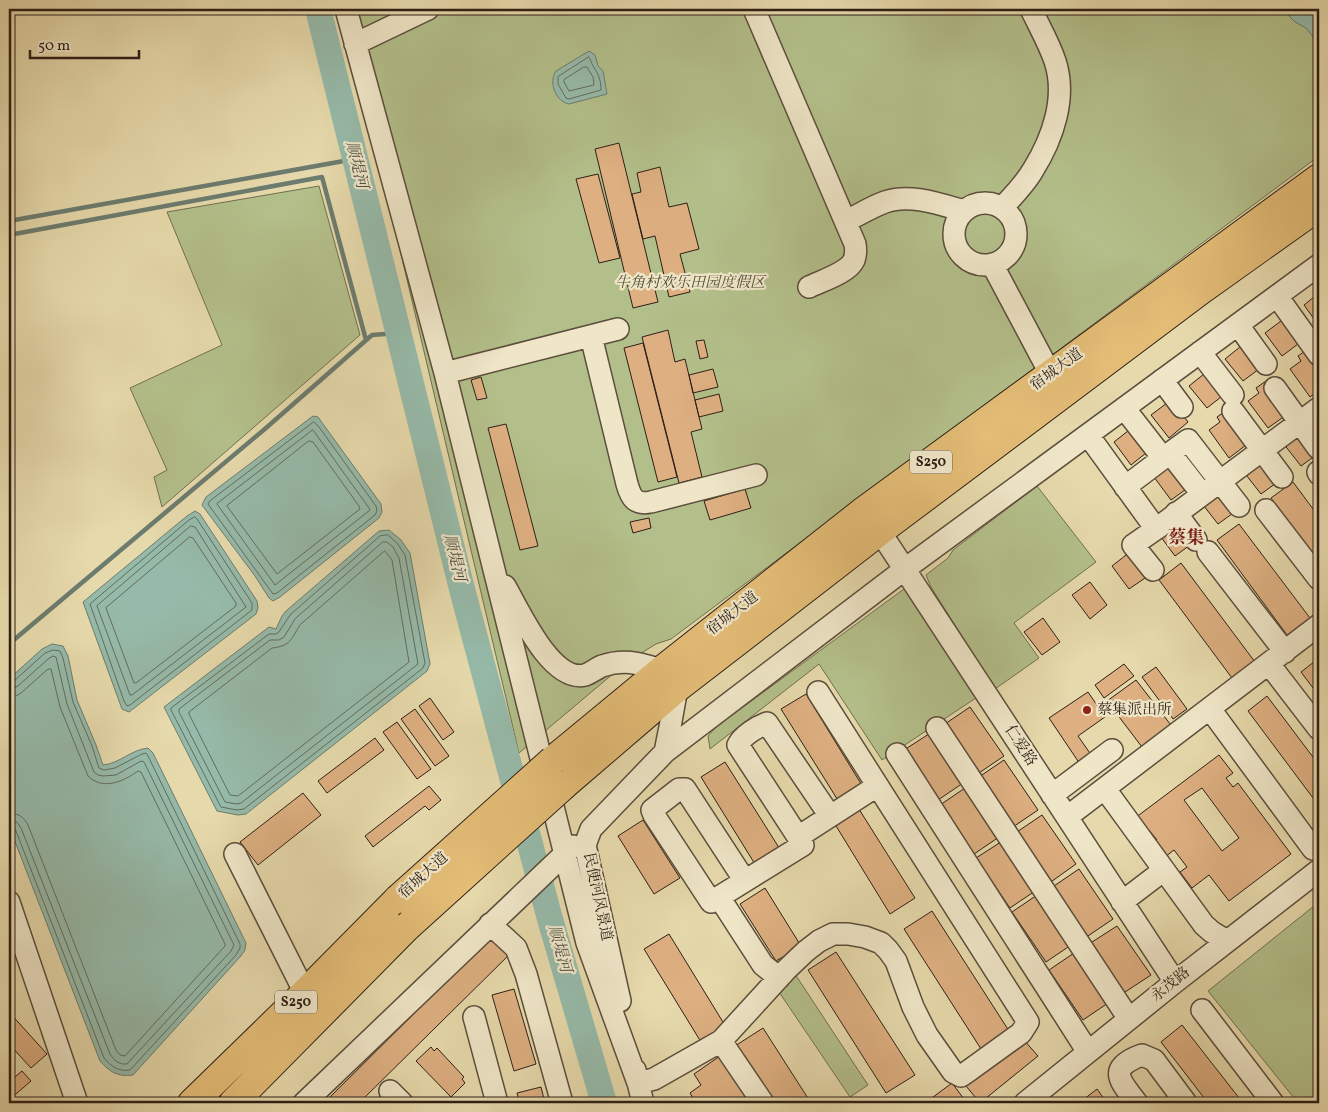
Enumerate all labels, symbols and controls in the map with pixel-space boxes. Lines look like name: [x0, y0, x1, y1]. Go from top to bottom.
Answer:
scale bar: [30, 28, 139, 60]
text: 50 m: [38, 36, 70, 57]
water label: 顺堤河: [340, 139, 373, 194]
park label: 牛角村欢乐田园度假区: [615, 273, 767, 294]
street label: 宿城大道: [1027, 344, 1087, 396]
road number: S250: [910, 451, 952, 474]
district label: 蔡集: [1168, 526, 1204, 551]
water label: 顺堤河: [438, 532, 471, 587]
street label: 宿城大道: [703, 587, 763, 641]
place label: 蔡集派出所: [1097, 700, 1172, 721]
marker: 蔡集派出所: [1081, 704, 1093, 716]
street label: 仁爱路: [999, 721, 1041, 771]
street label: 宿城大道: [395, 848, 453, 904]
street label: 民便河风景道: [577, 851, 617, 943]
water label: 顺堤河: [542, 923, 577, 978]
street label: 永茂路: [1147, 963, 1195, 1007]
road number: S250: [275, 990, 317, 1014]

